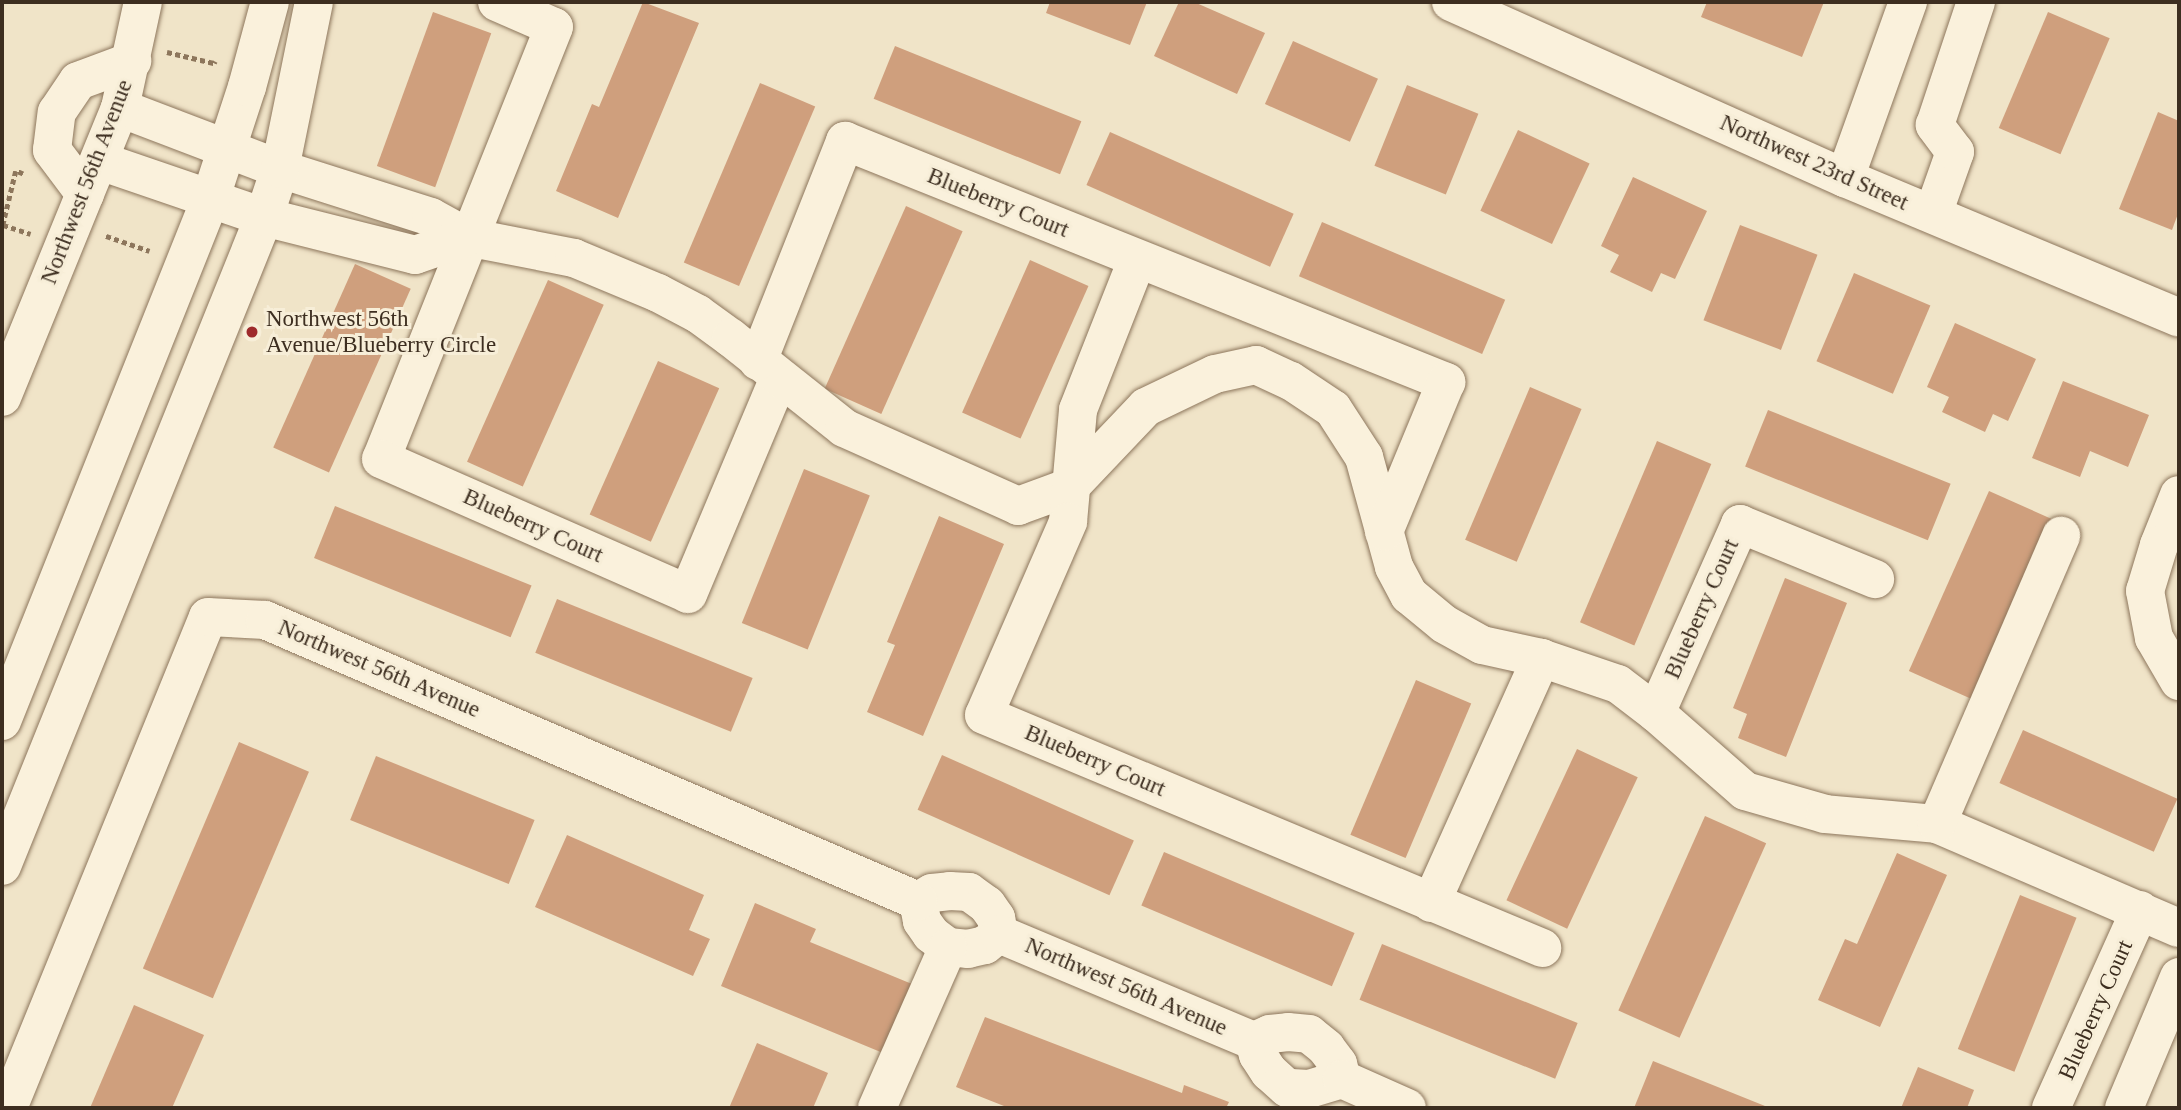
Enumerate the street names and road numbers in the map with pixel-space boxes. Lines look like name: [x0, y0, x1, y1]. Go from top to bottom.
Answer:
street label: Northwest 56th Avenue: [35, 75, 139, 289]
street label: Northwest 23rd Street: [1716, 109, 1912, 217]
street label: Blueberry Court: [923, 162, 1073, 244]
street label: Blueberry Court: [459, 483, 607, 569]
street label: Blueberry Court: [1659, 535, 1745, 683]
street label: Northwest 56th Avenue: [273, 614, 485, 724]
street label: Blueberry Court: [1021, 719, 1169, 803]
street label: Northwest 56th Avenue: [1020, 932, 1232, 1042]
street label: Blueberry Court: [2053, 936, 2139, 1084]

